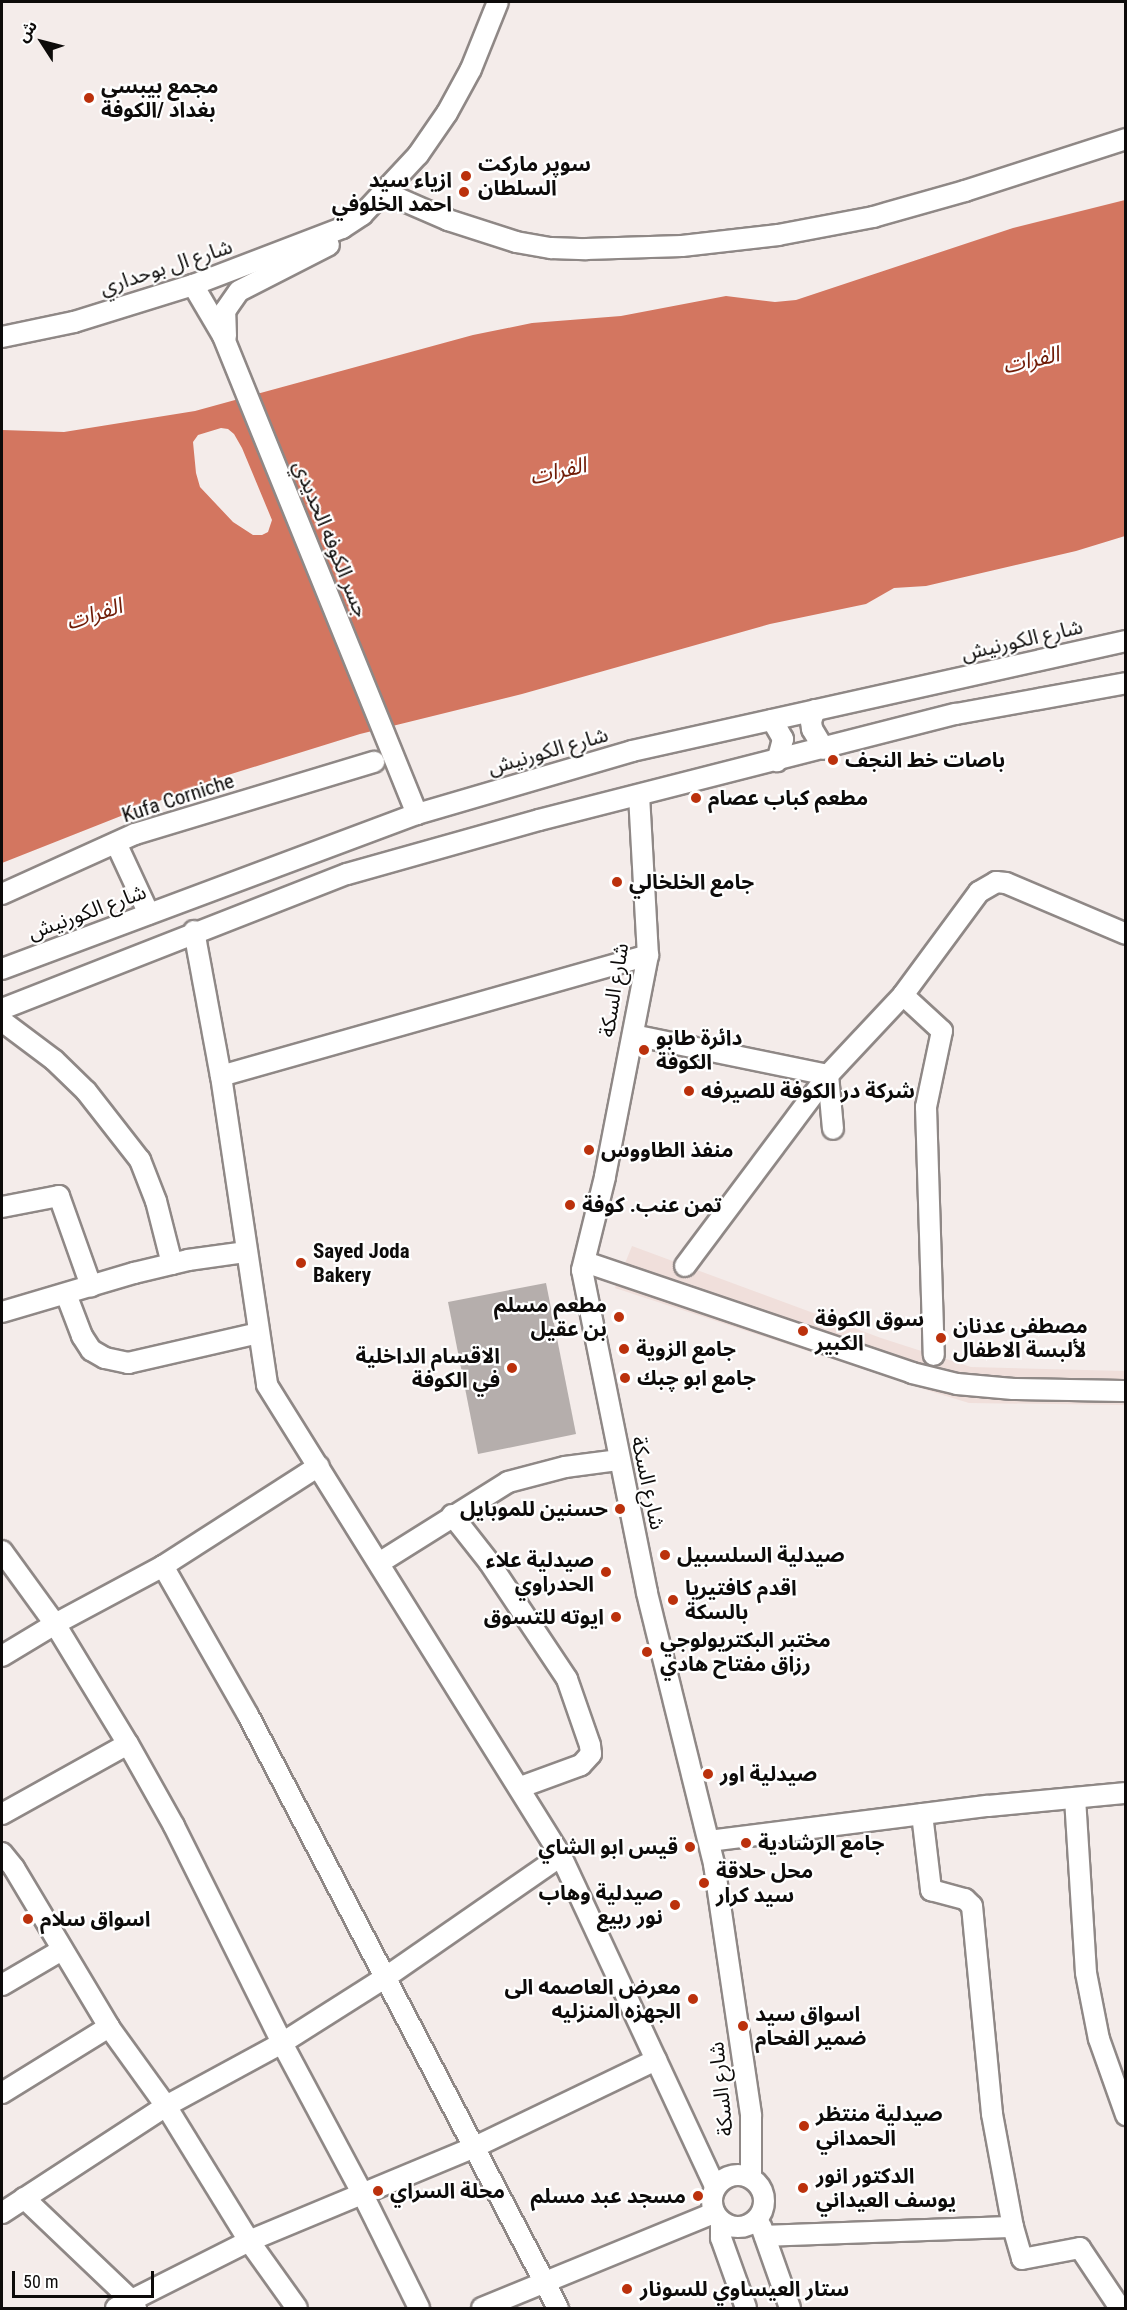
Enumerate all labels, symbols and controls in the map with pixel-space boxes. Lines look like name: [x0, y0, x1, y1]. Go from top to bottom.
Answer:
north arrow: [12, 12, 72, 72]
text: ش: [13, 17, 41, 46]
place label: مجمع بيبسى بغداد /الكوفة: [101, 73, 218, 123]
marker: مجمع بيبسى بغداد /الكوفة: [82, 91, 96, 105]
place label: سوپر ماركت السلطان: [478, 151, 591, 201]
place label: ازياء سيد احمد الخلوفي: [332, 167, 452, 217]
marker: سوپر ماركت السلطان: [459, 169, 473, 183]
marker: ازياء سيد احمد الخلوفي: [457, 185, 471, 199]
street label: شارع ال بوحداري: [97, 234, 235, 300]
water label: الفرات: [1000, 341, 1062, 379]
water label: الفرات: [527, 452, 589, 490]
street label: جسر الکوفه الحديدي: [288, 457, 374, 621]
water label: الفرات: [63, 593, 125, 635]
street label: شارع الكورنيش: [959, 614, 1085, 666]
street label: شارع الكورنيش: [485, 722, 611, 780]
place label: باصات خط النجف: [845, 747, 1005, 773]
marker: باصات خط النجف: [826, 753, 840, 767]
street label: Kufa Corniche: [119, 768, 237, 828]
place label: مطعم كباب عصام: [708, 785, 868, 811]
marker: مطعم كباب عصام: [689, 791, 703, 805]
place label: جامع الخلخالي: [629, 869, 754, 895]
marker: جامع الخلخالي: [610, 875, 624, 889]
street label: شارع الكورنيش: [24, 879, 150, 945]
street label: شارع السكة: [594, 941, 634, 1039]
place label: دائرة طابو الكوفة: [656, 1025, 742, 1075]
marker: دائرة طابو الكوفة: [637, 1043, 651, 1057]
place label: شركة در الكوفة للصيرفه: [701, 1078, 915, 1104]
marker: شركة در الكوفة للصيرفه: [682, 1084, 696, 1098]
place label: منفذ الطاووس: [601, 1137, 734, 1163]
marker: منفذ الطاووس: [582, 1143, 596, 1157]
place label: تمن عنب. كوفة: [582, 1192, 722, 1218]
marker: تمن عنب. كوفة: [563, 1198, 577, 1212]
place label: Sayed Joda Bakery: [313, 1238, 410, 1288]
marker: Sayed Joda Bakery: [294, 1256, 308, 1270]
place label: مطعم مسلم بن عقيل: [494, 1292, 607, 1342]
place label: سوق الكوفة الكبير: [815, 1306, 924, 1356]
marker: مطعم مسلم بن عقيل: [612, 1310, 626, 1324]
place label: مصطفى عدنان لألبسة الاطفال: [953, 1313, 1088, 1363]
marker: سوق الكوفة الكبير: [796, 1324, 810, 1338]
marker: مصطفى عدنان لألبسة الاطفال: [934, 1331, 948, 1345]
place label: جامع الزوية: [636, 1336, 736, 1362]
marker: جامع الزوية: [617, 1342, 631, 1356]
place label: الاقسام الداخلية في الكوفة: [356, 1343, 500, 1393]
marker: الاقسام الداخلية في الكوفة: [505, 1361, 519, 1375]
place label: جامع ابو چبك: [637, 1365, 756, 1391]
marker: جامع ابو چبك: [618, 1371, 632, 1385]
street label: شارع السكة: [626, 1434, 670, 1532]
place label: حسنين للموبايل: [460, 1496, 608, 1522]
marker: حسنين للموبايل: [613, 1502, 627, 1516]
place label: صيدلية السلسبيل: [677, 1542, 845, 1568]
place label: صيدلية علاء الحدراوي: [486, 1547, 594, 1597]
marker: صيدلية السلسبيل: [658, 1548, 672, 1562]
marker: صيدلية علاء الحدراوي: [599, 1565, 613, 1579]
place label: اقدم كافتيريا بالسكة: [685, 1575, 797, 1625]
marker: اقدم كافتيريا بالسكة: [666, 1593, 680, 1607]
place label: ايوته للتسوق: [484, 1604, 604, 1630]
marker: ايوته للتسوق: [609, 1610, 623, 1624]
place label: مختبر البكتريولوجي رزاق مفتاح هادي: [660, 1627, 831, 1677]
marker: مختبر البكتريولوجي رزاق مفتاح هادي: [638, 1643, 656, 1661]
place label: صيدلية اور: [720, 1761, 817, 1787]
marker: صيدلية اور: [701, 1767, 715, 1781]
place label: جامع الرشادية: [758, 1830, 884, 1856]
place label: قيس ابو الشاي: [538, 1834, 678, 1860]
marker: جامع الرشادية: [739, 1836, 753, 1850]
marker: قيس ابو الشاي: [683, 1840, 697, 1854]
place label: محل حلاقة سيد كرار: [716, 1858, 813, 1908]
marker: محل حلاقة سيد كرار: [697, 1876, 711, 1890]
place label: صيدلية وهاب نور ربيع: [539, 1880, 663, 1930]
marker: صيدلية وهاب نور ربيع: [668, 1898, 682, 1912]
place label: اسواق سلام: [40, 1906, 150, 1932]
marker: اسواق سلام: [21, 1912, 35, 1926]
place label: معرض العاصمه الى الجهزه المنزليه: [505, 1974, 681, 2024]
marker: معرض العاصمه الى الجهزه المنزليه: [686, 1992, 700, 2006]
place label: اسواق سيد ضمير الفحام: [755, 2001, 866, 2051]
marker: اسواق سيد ضمير الفحام: [736, 2019, 750, 2033]
street label: شارع السكة: [704, 2040, 738, 2138]
place label: صيدلية منتظر الحمداني: [816, 2101, 943, 2151]
marker: صيدلية منتظر الحمداني: [797, 2119, 811, 2133]
place label: الدكتور انور يوسف العيداني: [816, 2163, 956, 2213]
place label: محلة السراي: [390, 2178, 505, 2204]
marker: الدكتور انور يوسف العيداني: [794, 2179, 812, 2197]
place label: مسجد عبد مسلم: [530, 2183, 686, 2209]
marker: محلة السراي: [371, 2184, 385, 2198]
marker: مسجد عبد مسلم: [691, 2189, 705, 2203]
scale bar: [15, 2259, 158, 2297]
text: 50 m: [23, 2271, 58, 2292]
place label: ستار العيساوي للسونار: [640, 2276, 849, 2302]
marker: ستار العيساوي للسونار: [618, 2280, 636, 2298]

